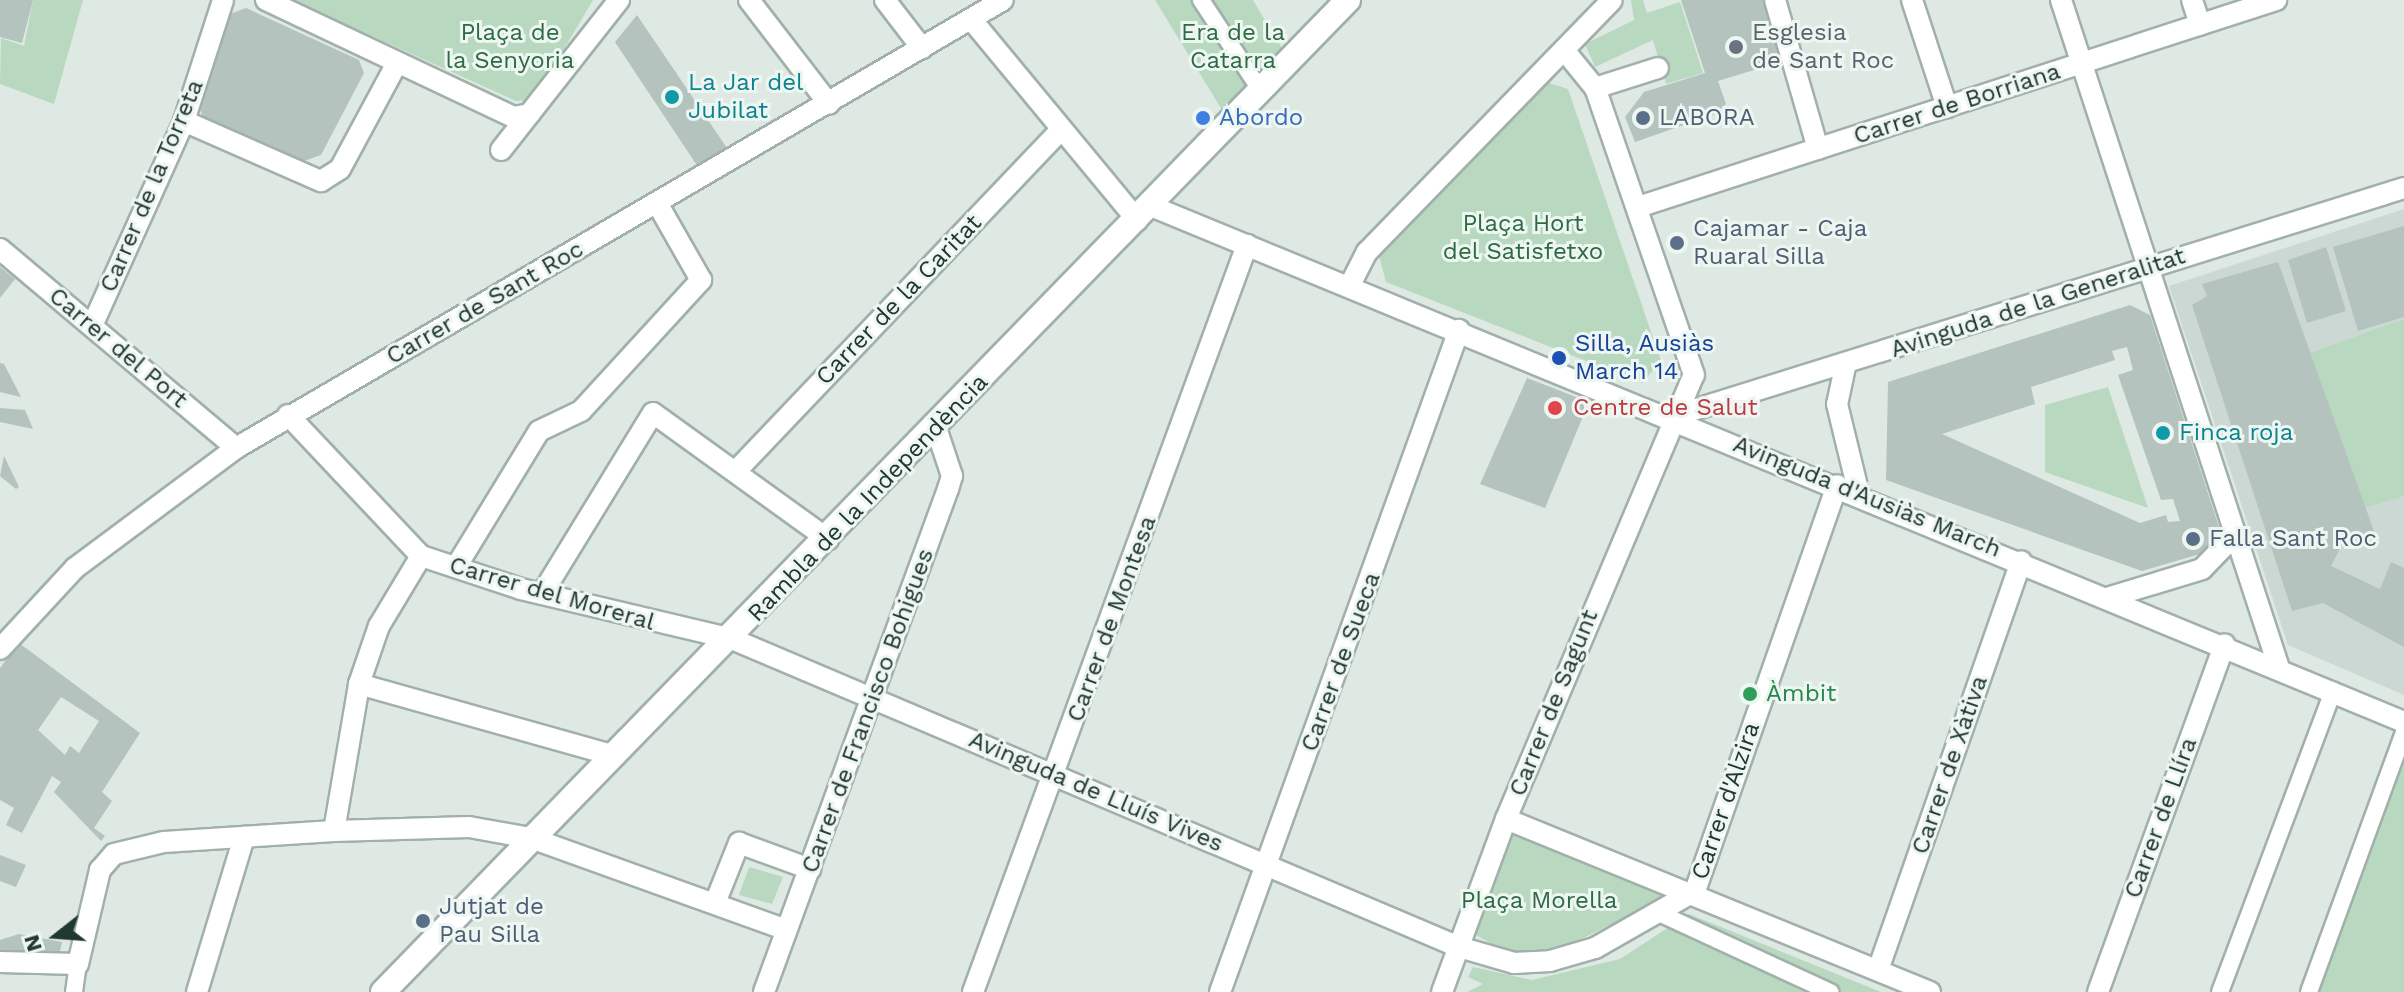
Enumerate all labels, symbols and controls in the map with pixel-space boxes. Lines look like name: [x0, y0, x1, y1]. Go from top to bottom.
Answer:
park label: Plaça de la Senyoria: [445, 19, 575, 75]
park label: Era de la Catarra: [1181, 19, 1285, 75]
place label: Esglesia de Sant Roc: [1752, 19, 1894, 75]
marker: Esglesia de Sant Roc: [1727, 38, 1745, 56]
street label: Carrer de Borriana: [1850, 57, 2064, 151]
place label: La Jar del Jubilat: [688, 69, 805, 125]
street label: Carrer de la Torreta: [94, 75, 210, 297]
marker: La Jar del Jubilat: [663, 88, 681, 106]
place label: Abordo: [1219, 104, 1303, 132]
place label: LABORA: [1659, 104, 1755, 132]
marker: Abordo: [1194, 109, 1212, 127]
marker: LABORA: [1634, 109, 1652, 127]
street label: Carrer de la Caritat: [810, 208, 988, 392]
park label: Plaça Hort del Satisfetxo: [1442, 210, 1604, 266]
place label: Cajamar - Caja Ruaral Silla: [1693, 215, 1868, 271]
marker: Cajamar - Caja Ruaral Silla: [1668, 234, 1686, 252]
street label: Carrer de Sant Roc: [381, 235, 589, 371]
street label: Avinguda de la Generalitat: [1886, 242, 2190, 364]
street label: Carrer del Port: [42, 281, 194, 415]
place label: Silla, Ausiàs March 14: [1575, 330, 1715, 386]
marker: Silla, Ausiàs March 14: [1550, 349, 1568, 367]
street label: Rambla de la Independència: [741, 368, 995, 628]
place label: Centre de Salut: [1573, 394, 1758, 422]
marker: Centre de Salut: [1544, 397, 1566, 419]
place label: Finca roja: [2179, 419, 2294, 447]
marker: Finca roja: [2154, 424, 2172, 442]
street label: Avinguda d'Ausiàs March: [1729, 430, 2005, 564]
street label: Carrer de Montesa: [1061, 512, 1163, 726]
place label: Falla Sant Roc: [2209, 525, 2378, 553]
marker: Falla Sant Roc: [2184, 530, 2202, 548]
street label: Carrer de Francisco Bohigues: [796, 545, 940, 877]
street label: Carrer del Moreral: [445, 551, 659, 637]
street label: Carrer de Sueca: [1295, 568, 1387, 756]
street label: Carrer de Sagunt: [1503, 605, 1605, 801]
street label: Carrer de Xàtiva: [1906, 672, 1994, 858]
place label: Àmbit: [1766, 680, 1836, 708]
marker: Àmbit: [1741, 685, 1759, 703]
street label: Carrer d'Alzira: [1686, 718, 1766, 884]
street label: Avinguda de Lluís Vives: [964, 725, 1228, 859]
street label: Carrer de Llíra: [2119, 734, 2203, 902]
park label: Plaça Morella: [1460, 887, 1618, 915]
place label: Jutjat de Pau Silla: [439, 893, 544, 949]
north arrow: [16, 896, 96, 976]
marker: Jutjat de Pau Silla: [414, 912, 432, 930]
text: N: [18, 932, 47, 955]

